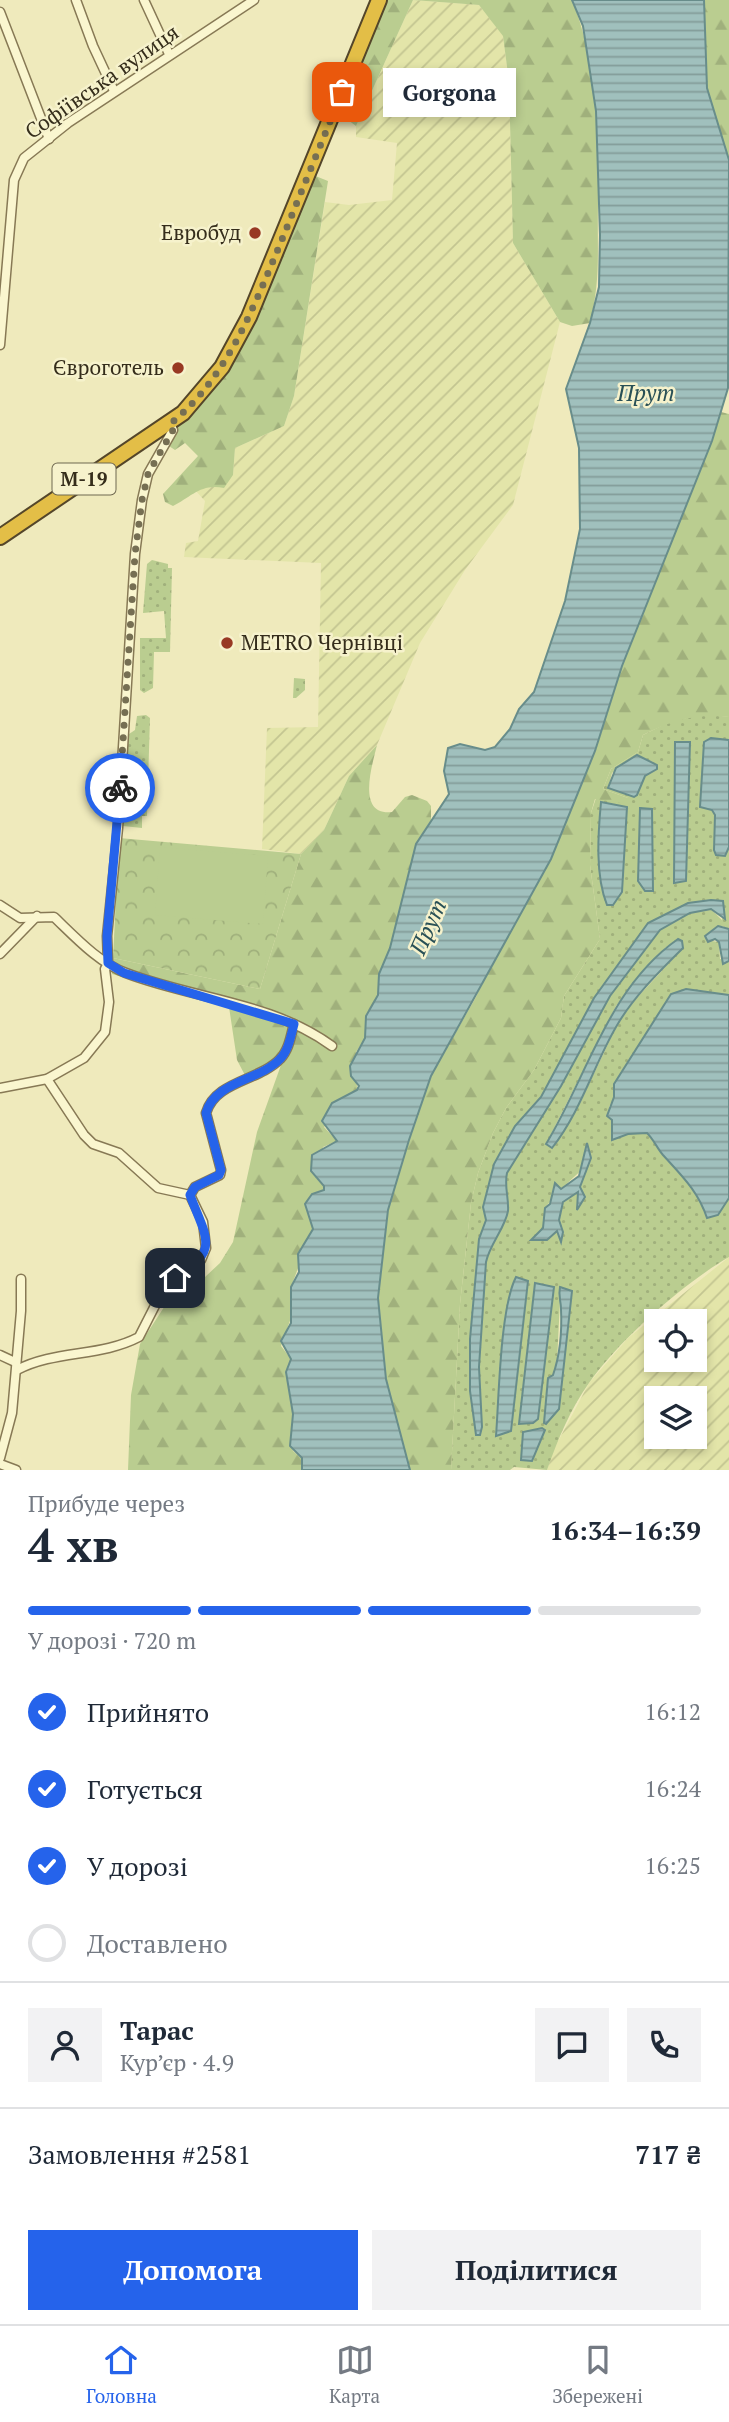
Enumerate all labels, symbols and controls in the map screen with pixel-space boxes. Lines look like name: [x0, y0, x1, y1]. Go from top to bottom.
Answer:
street label: Софіївська вулиця: [19, 18, 184, 145]
pin: [312, 62, 372, 122]
callout: Gorgona: [384, 68, 517, 116]
icon: bag: [323, 73, 361, 111]
text: Gorgona: [402, 77, 497, 108]
place label: Евробуд: [161, 218, 241, 246]
marker: Евробуд: [247, 225, 263, 241]
place label: Євроготель: [53, 353, 164, 381]
marker: Євроготель: [170, 360, 186, 376]
water label: Прут: [616, 377, 675, 408]
road number: М-19: [52, 464, 116, 494]
place label: METRO Чернівці: [241, 628, 403, 656]
marker: METRO Чернівці: [219, 635, 235, 651]
courier: [85, 753, 155, 823]
icon: bike: [101, 769, 139, 807]
water label: Прут: [401, 894, 453, 960]
pin: [145, 1248, 205, 1308]
icon: home: [156, 1259, 194, 1297]
map controls: [644, 1309, 707, 1449]
button: locate: [644, 1309, 707, 1372]
button: layers: [644, 1386, 707, 1449]
text: Прибуде через: [28, 1488, 185, 1519]
text: 16:34–16:39: [549, 1513, 701, 1547]
text: 4 хв: [28, 1514, 119, 1575]
text: У дорозі · 720 m: [28, 1625, 196, 1656]
icon: check: [28, 1693, 66, 1731]
text: Прийнято: [87, 1695, 209, 1729]
text: 16:12: [644, 1696, 701, 1727]
icon: check: [28, 1770, 66, 1808]
text: Готується: [87, 1772, 203, 1806]
text: 16:24: [644, 1773, 701, 1804]
icon: check: [28, 1847, 66, 1885]
text: У дорозі: [87, 1849, 188, 1883]
text: 16:25: [644, 1850, 701, 1881]
text: Доставлено: [87, 1926, 228, 1960]
button: person: [28, 2008, 102, 2082]
button: chat: [535, 2008, 609, 2082]
button: phone: [627, 2008, 701, 2082]
text: Тарас: [120, 2013, 194, 2047]
text: Кур’єр · 4.9: [120, 2047, 234, 2078]
text: Замовлення #2581: [28, 2137, 251, 2171]
text: 717 ₴: [635, 2137, 701, 2171]
button: Допомога: [28, 2230, 358, 2310]
button: Поділитися: [372, 2230, 701, 2310]
tab: Головна: [86, 2341, 157, 2408]
tab: Карта: [329, 2341, 380, 2408]
tab: Збережені: [552, 2341, 643, 2408]

